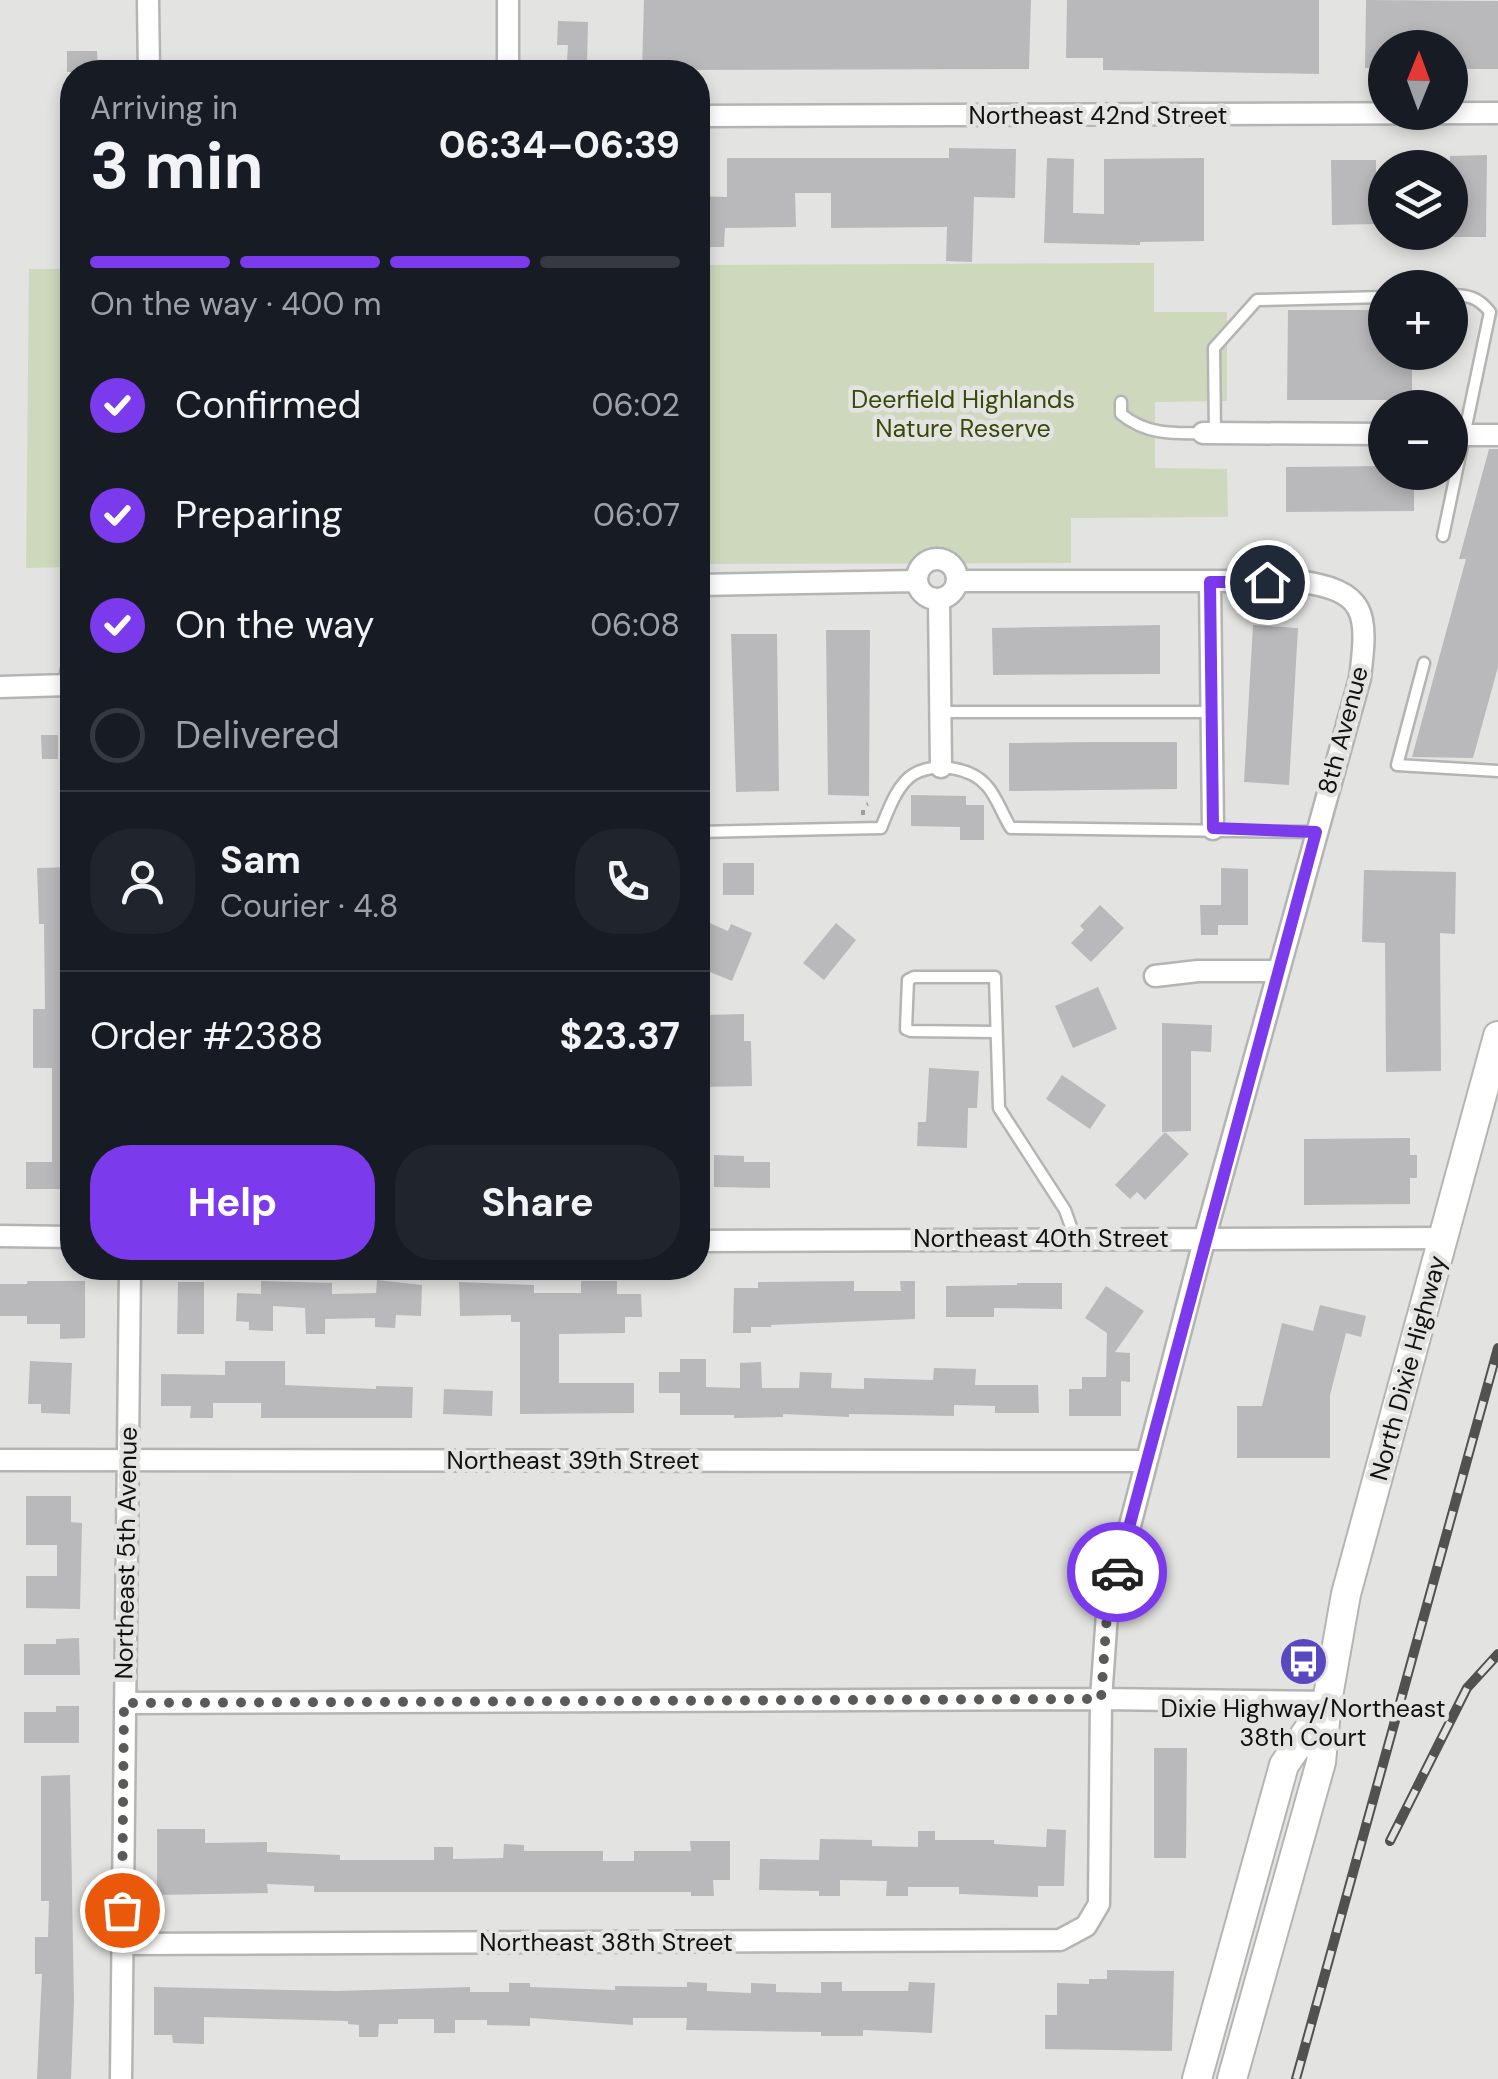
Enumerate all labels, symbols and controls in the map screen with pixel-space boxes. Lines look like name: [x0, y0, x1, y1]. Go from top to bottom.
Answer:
north arrow: [1368, 30, 1468, 130]
map controls: [1368, 30, 1468, 490]
text: Arriving in: [90, 87, 238, 129]
street label: Northeast 42nd Street: [969, 99, 1227, 132]
text: 06:34–06:39: [439, 120, 680, 170]
text: 3 min: [90, 124, 264, 208]
button: layers: [1368, 150, 1468, 250]
button: +: [1368, 270, 1468, 370]
text: On the way · 400 m: [90, 283, 381, 325]
icon: check: [90, 378, 145, 433]
text: Confirmed: [175, 380, 361, 430]
park label: Deerfield Highlands Nature Reserve: [851, 383, 1075, 445]
text: 06:02: [592, 384, 680, 426]
button: −: [1368, 390, 1468, 490]
icon: check: [90, 488, 145, 543]
text: Preparing: [175, 490, 343, 540]
text: 06:07: [593, 494, 680, 536]
pin: [1225, 540, 1310, 625]
icon: home: [1240, 555, 1295, 610]
icon: check: [90, 598, 145, 653]
text: On the way: [175, 600, 374, 650]
text: 06:08: [590, 604, 680, 646]
street label: 8th Avenue: [1310, 662, 1376, 798]
text: Delivered: [175, 710, 340, 760]
button: person: [90, 829, 195, 934]
button: phone: [575, 829, 680, 934]
text: Sam: [220, 835, 301, 885]
text: Courier · 4.8: [220, 885, 398, 927]
text: Order #2388: [90, 1011, 323, 1061]
text: $23.37: [560, 1011, 680, 1061]
button: Help: [90, 1145, 375, 1260]
button: Share: [395, 1145, 680, 1260]
street label: Northeast 40th Street: [913, 1222, 1169, 1255]
street label: North Dixie Highway: [1362, 1252, 1454, 1484]
street label: Northeast 5th Avenue: [107, 1426, 145, 1680]
street label: Northeast 39th Street: [446, 1444, 700, 1477]
courier: [1067, 1522, 1167, 1622]
icon: car: [1090, 1545, 1145, 1600]
bus stop icon: Dixie Highway/Northeast 38th Court: [1277, 1636, 1329, 1688]
place label: Dixie Highway/Northeast 38th Court: [1161, 1692, 1445, 1754]
pin: [80, 1868, 165, 1953]
icon: bag: [95, 1883, 150, 1938]
street label: Northeast 38th Street: [479, 1926, 733, 1959]

